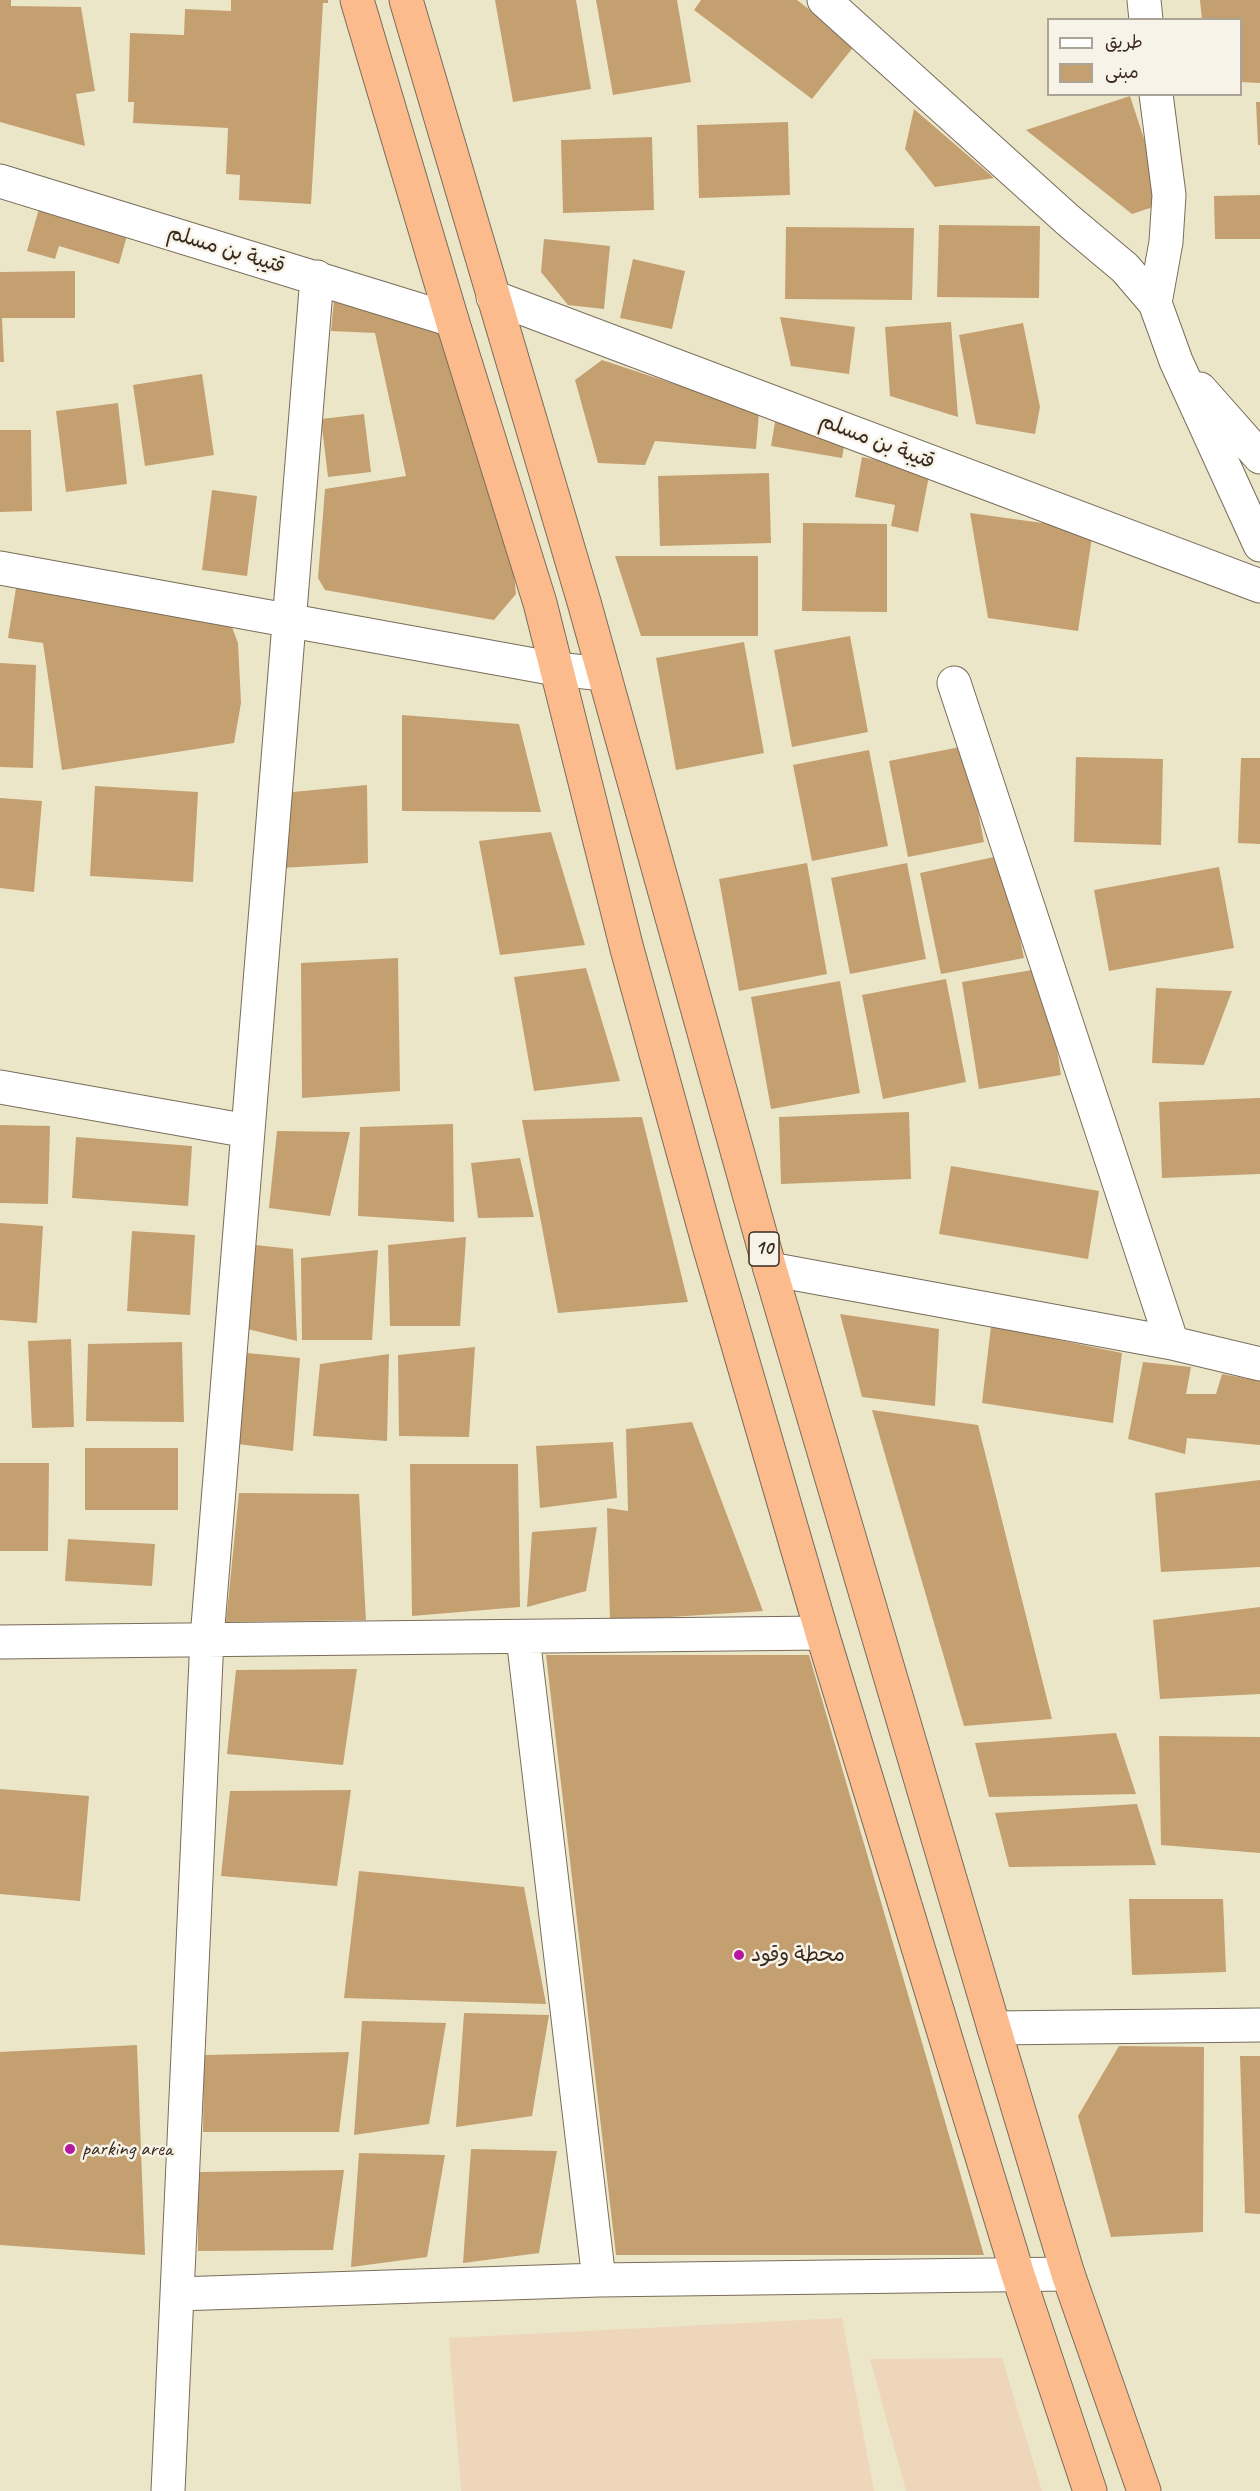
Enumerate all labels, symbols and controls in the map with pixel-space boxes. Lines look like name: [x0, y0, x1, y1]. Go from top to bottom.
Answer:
legend: [1047, 18, 1242, 96]
text: طريق: [1105, 31, 1143, 53]
text: مبنى: [1105, 61, 1139, 83]
street label: قتيبة بن مسلم: [164, 220, 288, 280]
street label: قتيبة بن مسلم: [816, 408, 938, 476]
road number: 10: [749, 1232, 779, 1266]
place label: محطة وقود: [751, 1942, 845, 1968]
marker: محطة وقود: [732, 1948, 746, 1962]
place label: parking area: [82, 2136, 172, 2162]
marker: parking area: [63, 2142, 77, 2156]

